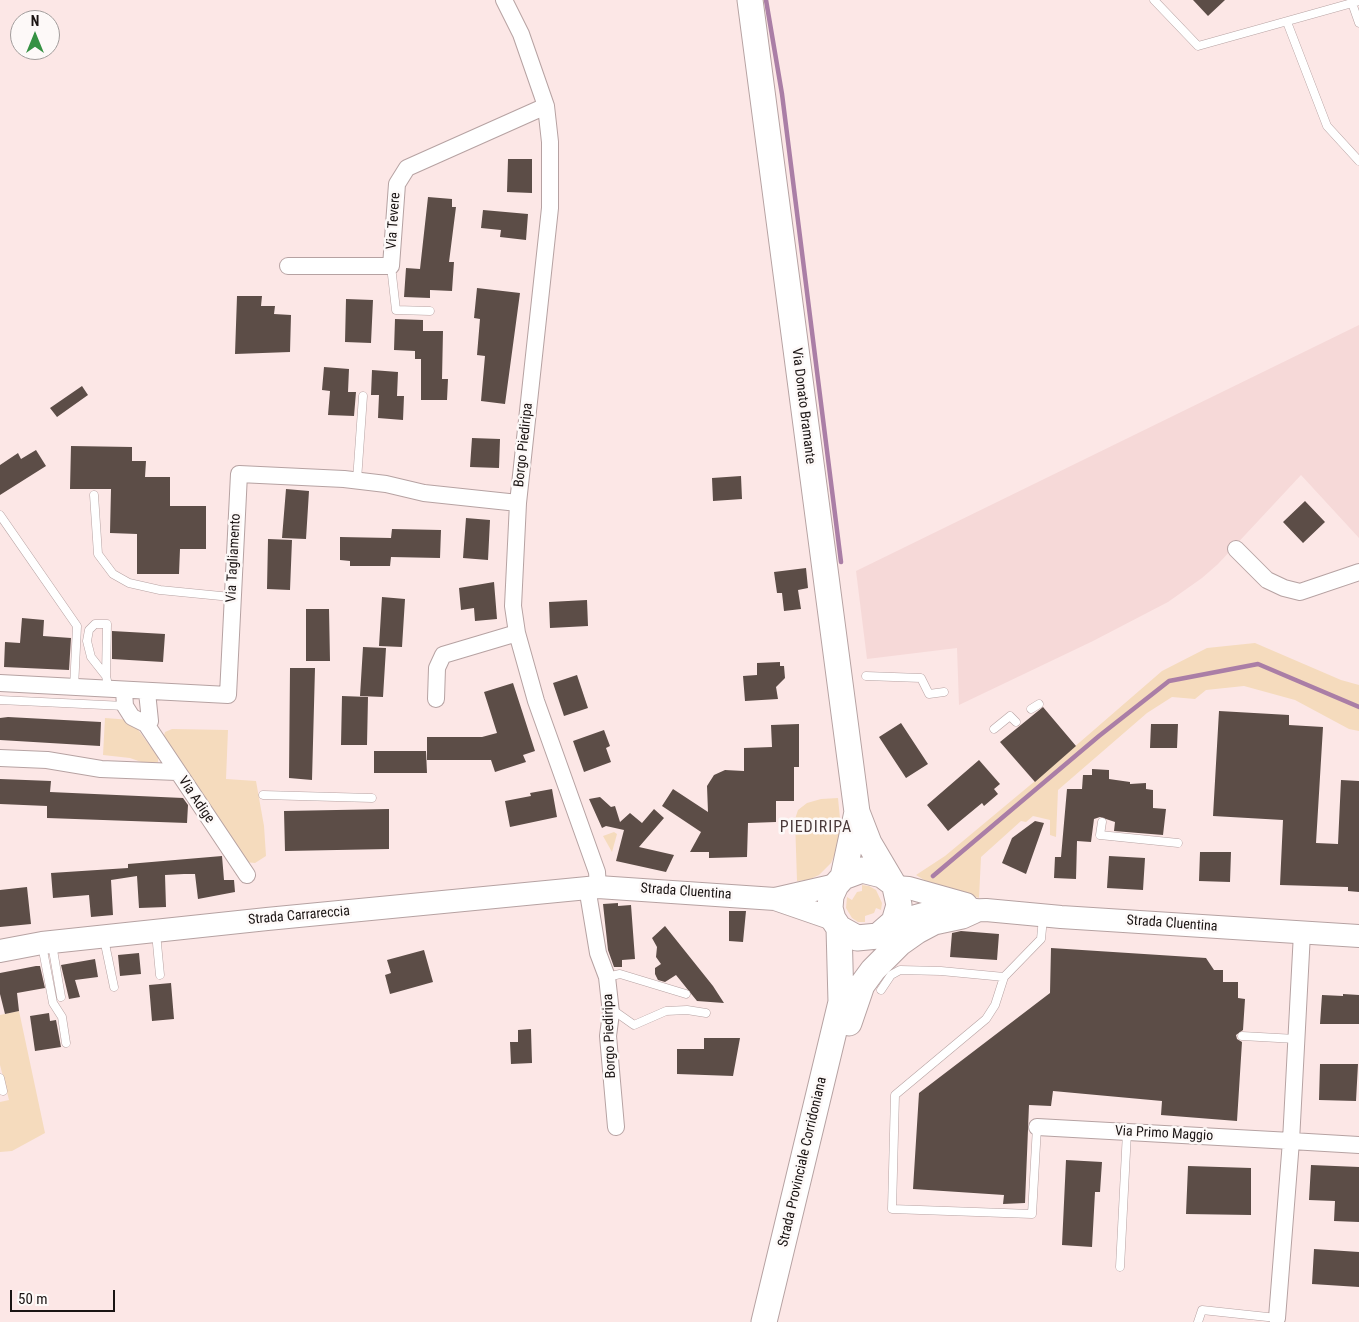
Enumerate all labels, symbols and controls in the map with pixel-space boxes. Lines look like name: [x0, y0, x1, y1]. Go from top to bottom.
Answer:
north arrow: [10, 10, 60, 60]
text: N: [31, 13, 39, 29]
street label: Via Tevere: [384, 192, 404, 250]
street label: Via Donato Bramante: [788, 347, 818, 465]
street label: Borgo Piediripa: [511, 402, 537, 488]
street label: Via Tagliamento: [223, 513, 245, 603]
street label: Via Adige: [174, 773, 218, 827]
district label: PIEDIRIPA: [779, 818, 853, 838]
street label: Strada Cluentina: [640, 880, 732, 904]
street label: Strada Carrareccia: [247, 903, 351, 929]
street label: Strada Cluentina: [1126, 912, 1218, 936]
street label: Borgo Piediripa: [600, 993, 620, 1079]
street label: Strada Provinciale Corridoniana: [775, 1075, 831, 1249]
street label: Via Primo Maggio: [1114, 1123, 1214, 1145]
scale bar: [12, 1280, 118, 1312]
text: 50 m: [18, 1290, 48, 1308]

